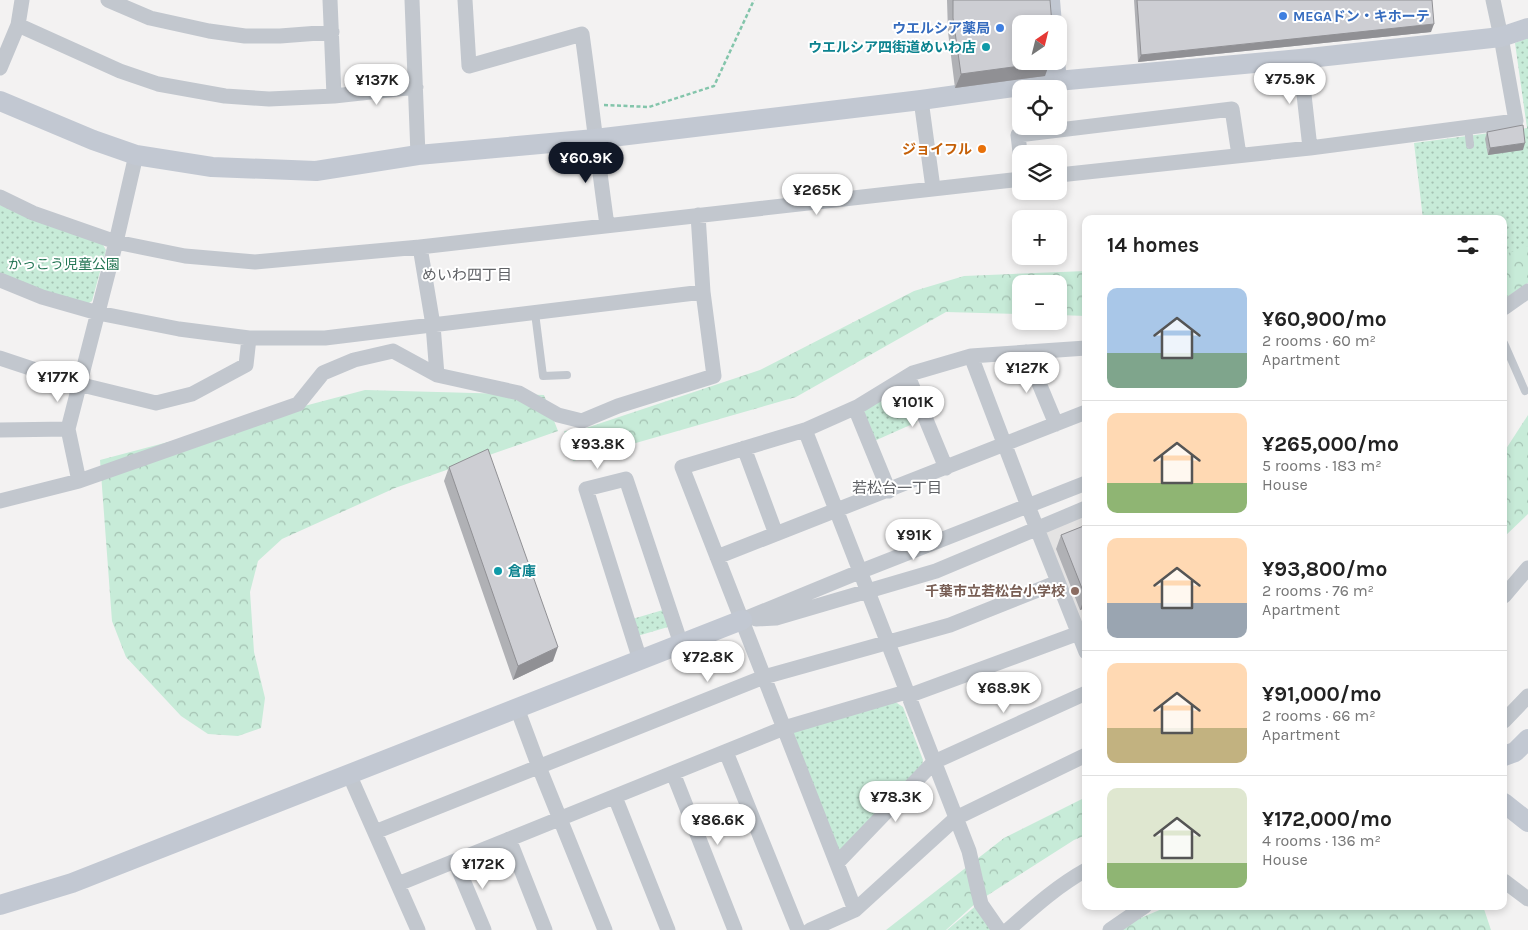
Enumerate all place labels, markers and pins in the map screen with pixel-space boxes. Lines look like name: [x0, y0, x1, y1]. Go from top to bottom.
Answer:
place label: MEGAドン・キホーテ: [1293, 8, 1430, 25]
marker: MEGAドン・キホーテ: [1277, 10, 1289, 22]
place label: ウエルシア薬局: [892, 20, 990, 37]
marker: ウエルシア薬局: [994, 22, 1006, 34]
place label: ウエルシア四街道めいわ店: [808, 39, 976, 56]
marker: ウエルシア四街道めいわ店: [980, 41, 992, 53]
pin: ¥75.9K: [1249, 62, 1331, 105]
pin: ¥137K: [342, 64, 412, 106]
place label: ジョイフル: [902, 141, 972, 158]
pin: ¥60.9K: [545, 142, 627, 184]
marker: ジョイフル: [976, 143, 988, 155]
pin: ¥265K: [782, 174, 852, 216]
pin: ¥127K: [992, 352, 1062, 394]
pin: ¥177K: [23, 360, 93, 403]
pin: ¥101K: [878, 386, 948, 428]
pin: ¥93.8K: [557, 428, 639, 470]
pin: ¥91K: [884, 518, 944, 561]
place label: 倉庫: [508, 563, 536, 580]
marker: 倉庫: [492, 565, 504, 577]
place label: 千葉市立若松台小学校: [925, 583, 1065, 600]
marker: 千葉市立若松台小学校: [1069, 585, 1081, 597]
pin: ¥72.8K: [667, 640, 749, 683]
pin: ¥68.9K: [963, 672, 1045, 714]
pin: ¥78.3K: [855, 780, 937, 823]
pin: ¥86.6K: [677, 804, 759, 846]
pin: ¥172K: [448, 848, 518, 890]

